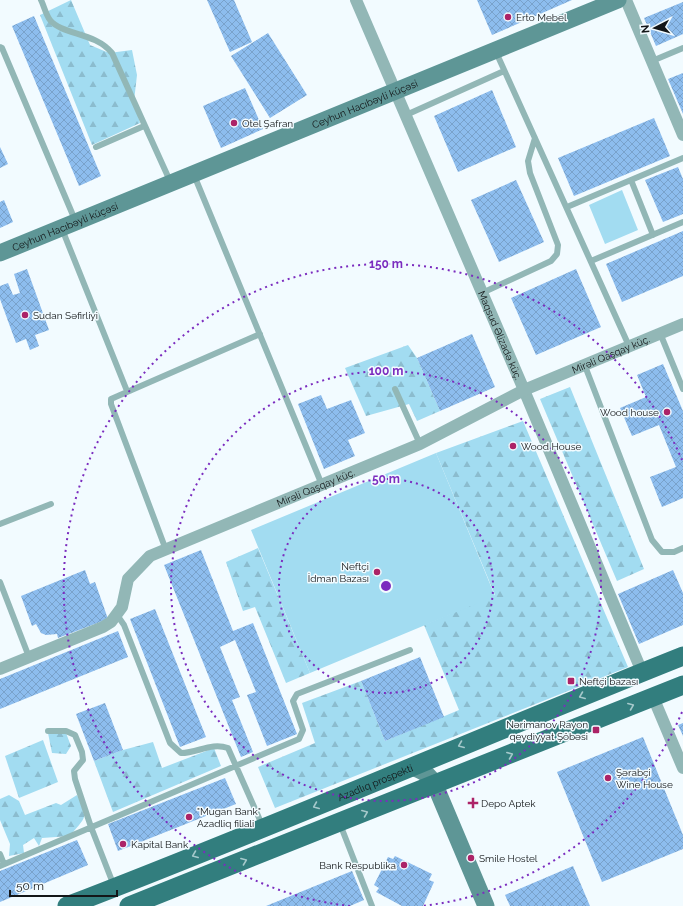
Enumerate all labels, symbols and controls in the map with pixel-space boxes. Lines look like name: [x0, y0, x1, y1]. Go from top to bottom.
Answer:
north arrow: [635, 8, 675, 48]
marker: Erto Mebel: [503, 12, 513, 22]
place label: Erto Mebel: [516, 12, 567, 23]
text: N: [639, 24, 652, 34]
street label: Ceyhun Hacıbəyli küçəsi: [310, 77, 419, 130]
marker: Otel Şafran: [229, 118, 239, 128]
place label: Otel Şafran: [242, 118, 293, 129]
street label: Ceyhun Hacıbəyli küçəsi: [10, 200, 119, 253]
text: 150 m: [369, 257, 403, 271]
street label: Maqsud Əlizadə küç.: [476, 289, 524, 382]
marker: Sudan Səfirliyi: [20, 310, 30, 320]
place label: Sudan Səfirliyi: [33, 310, 98, 321]
street label: Mirəli Qaşqay küç.: [570, 333, 651, 375]
text: 100 m: [369, 364, 403, 378]
place label: Wood house: [600, 407, 659, 418]
marker: Wood house: [662, 407, 672, 417]
marker: Wood House: [508, 441, 518, 451]
place label: Wood House: [521, 441, 581, 452]
street label: Mirəli Qaşqay küç.: [275, 466, 356, 508]
text: 50 m: [372, 472, 400, 486]
place label: Neftçi İdman Bazası: [308, 561, 369, 584]
marker: Neftçi İdman Bazası: [372, 567, 382, 577]
centre of rings: [379, 579, 393, 593]
marker: Neftçi bazası: [566, 676, 576, 686]
place label: Neftçi bazası: [579, 676, 638, 687]
one-way arrow: [578, 692, 585, 700]
one-way arrow: [628, 703, 635, 711]
place label: Nərimanov Rayon qeydiyyat Şöbəsi: [506, 719, 588, 742]
marker: Nərimanov Rayon qeydiyyat Şöbəsi: [591, 725, 601, 735]
one-way arrow: [458, 740, 466, 748]
one-way arrow: [507, 751, 514, 759]
street label: Azadlıq prospekti: [336, 762, 414, 803]
place label: Şərabçi Wine House: [616, 767, 673, 790]
marker: Şərabçi Wine House: [603, 773, 613, 783]
marker: Depo Aptek: [468, 798, 478, 808]
place label: Depo Aptek: [481, 798, 536, 809]
one-way arrow: [312, 802, 319, 810]
place label: "Mugan Bank" Azadliq filiali: [197, 806, 261, 829]
one-way arrow: [361, 810, 368, 818]
marker: "Mugan Bank" Azadliq filiali: [184, 812, 194, 822]
marker: Kapital Bank: [118, 839, 128, 849]
place label: Kapital Bank: [131, 839, 189, 850]
one-way arrow: [192, 851, 199, 859]
marker: Smile Hostel: [466, 853, 476, 863]
place label: Smile Hostel: [479, 853, 538, 864]
one-way arrow: [240, 857, 247, 865]
place label: Bank Respublika: [319, 860, 396, 871]
marker: Bank Respublika: [399, 860, 409, 870]
scale bar: [10, 872, 117, 898]
text: 50 m: [16, 879, 44, 893]

